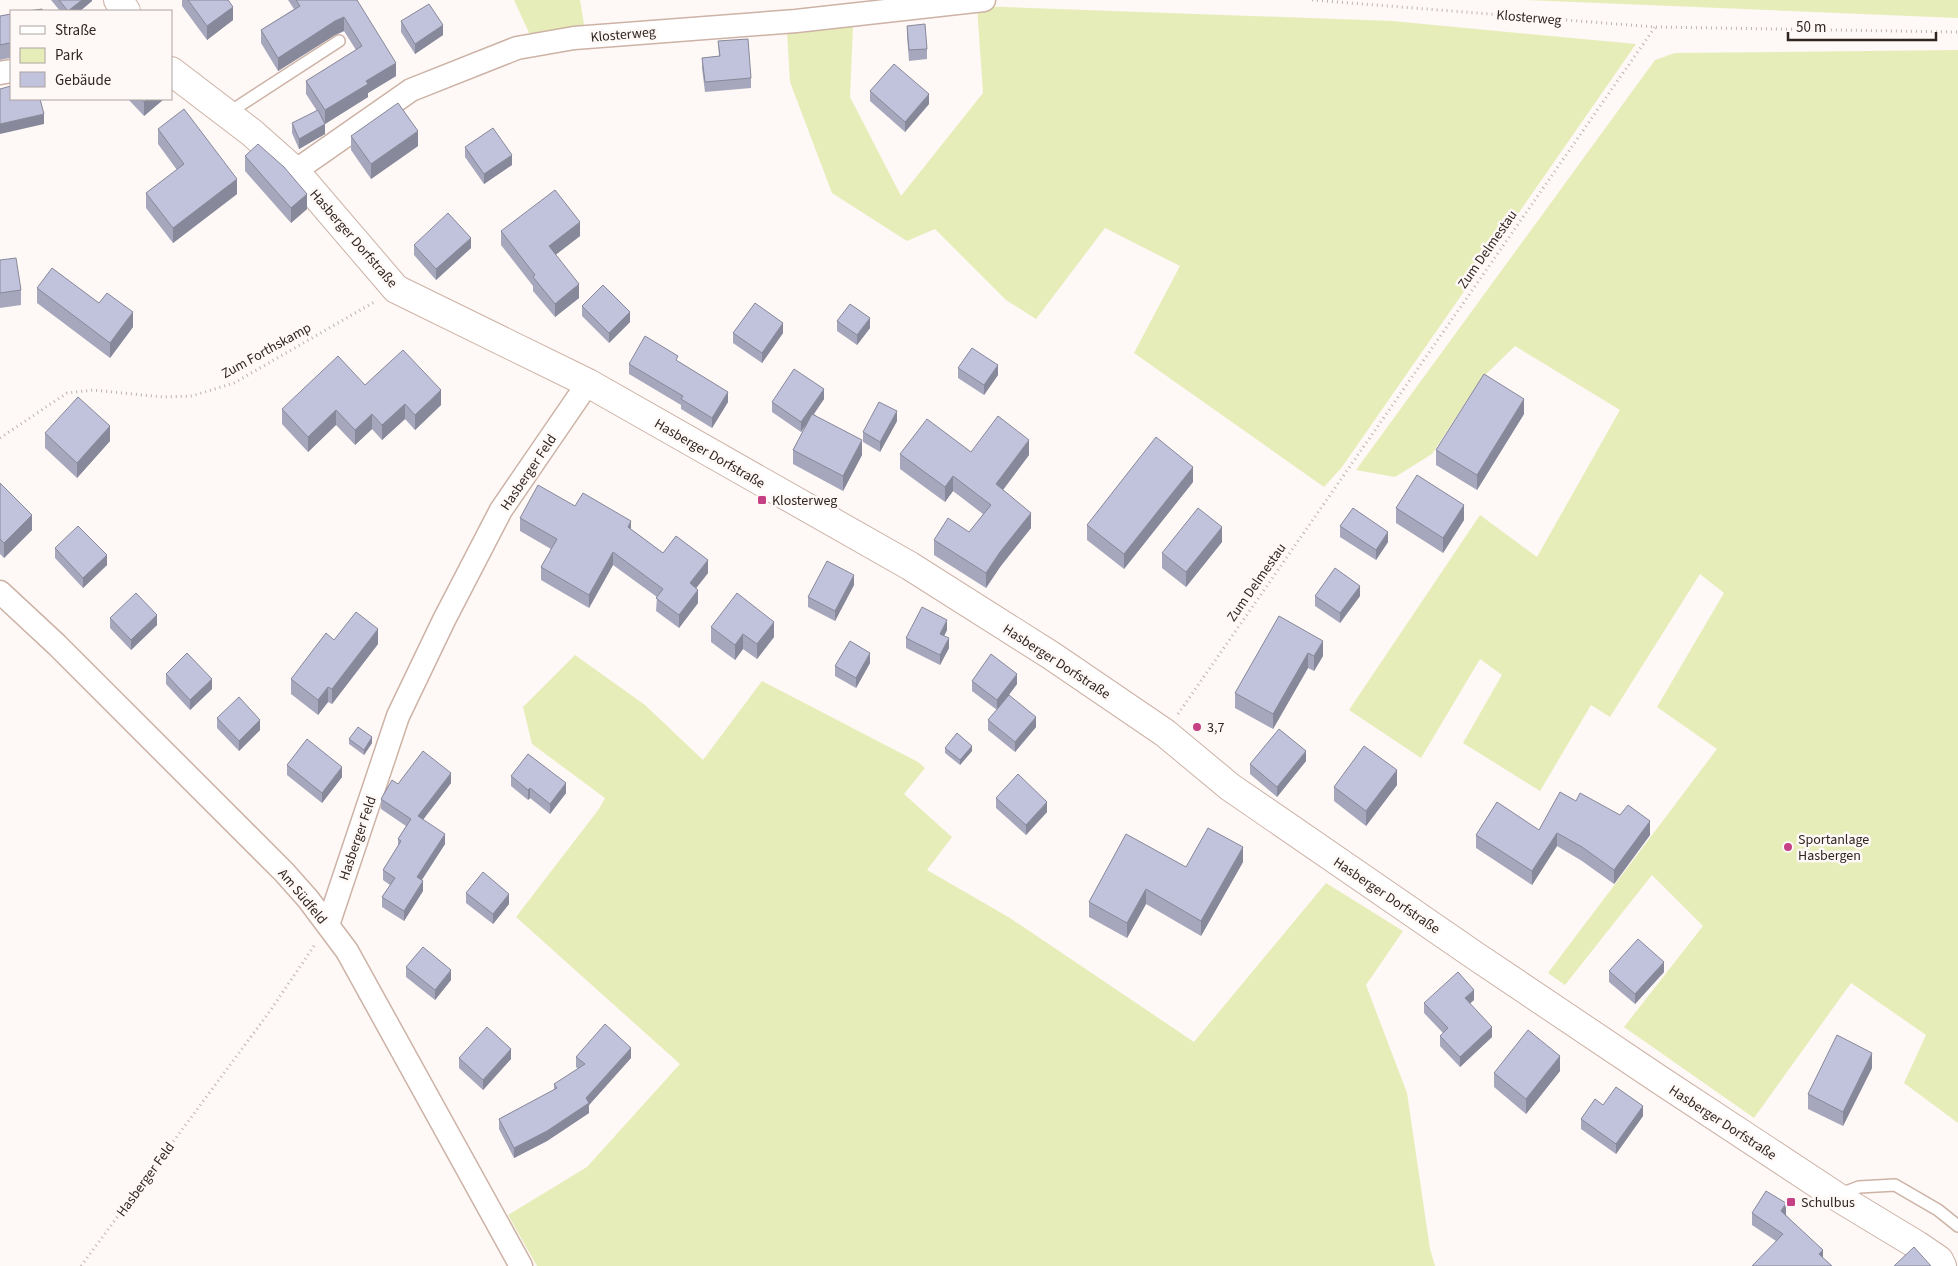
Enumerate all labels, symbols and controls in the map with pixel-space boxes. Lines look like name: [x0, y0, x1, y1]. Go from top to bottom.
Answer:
street label: Klosterweg: [1496, 5, 1562, 31]
legend: [10, 10, 172, 100]
scale bar: [1788, 10, 1936, 42]
text: 50 m: [1796, 17, 1826, 38]
text: Straße: [55, 20, 96, 41]
street label: Klosterweg: [590, 22, 656, 48]
text: Park: [55, 45, 84, 66]
text: Gebäude: [55, 70, 111, 91]
street label: Hasberger Dorfstraße: [305, 185, 402, 292]
street label: Zum Delmestau: [1453, 206, 1522, 293]
street label: Zum Forthskamp: [218, 318, 315, 384]
street label: Hasberger Dorfstraße: [650, 414, 769, 494]
street label: Hasberger Feld: [496, 431, 562, 515]
place label: Klosterweg: [772, 491, 837, 511]
marker: Klosterweg: [756, 494, 768, 506]
street label: Zum Delmestau: [1222, 539, 1291, 626]
street label: Hasberger Dorfstraße: [999, 619, 1114, 704]
place label: 3,7: [1207, 718, 1224, 738]
marker: 3,7: [1191, 721, 1203, 733]
street label: Hasberger Feld: [334, 793, 382, 883]
place label: Sportanlage Hasbergen: [1798, 830, 1869, 866]
marker: Sportanlage Hasbergen: [1782, 841, 1794, 853]
street label: Hasberger Dorfstraße: [1329, 853, 1444, 939]
street label: Am Südfeld: [273, 865, 331, 929]
street label: Hasberger Dorfstraße: [1665, 1080, 1780, 1165]
street label: Hasberger Feld: [112, 1138, 180, 1221]
place label: Schulbus: [1801, 1193, 1855, 1213]
marker: Schulbus: [1785, 1196, 1797, 1208]

